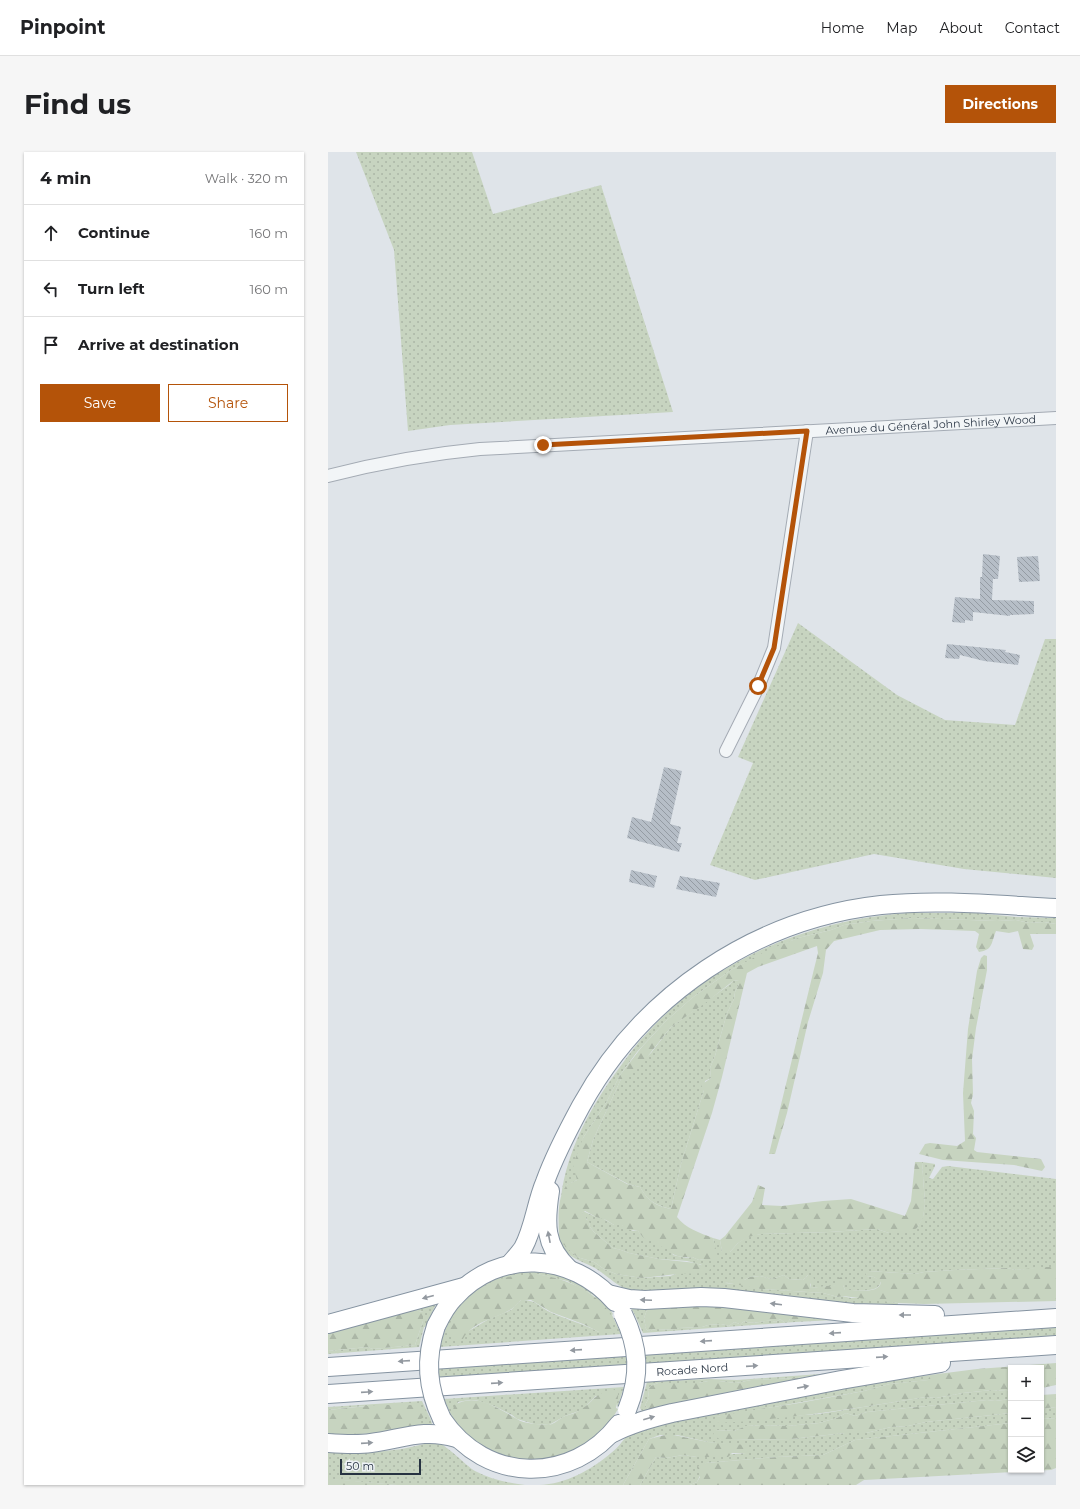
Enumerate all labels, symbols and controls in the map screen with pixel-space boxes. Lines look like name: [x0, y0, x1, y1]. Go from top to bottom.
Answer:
text: Pinpoint: [20, 16, 105, 39]
text: Home: [821, 19, 864, 37]
text: Map: [886, 19, 917, 37]
text: About: [939, 19, 983, 37]
text: Contact: [1005, 19, 1060, 37]
button: Directions: [945, 85, 1056, 123]
text: Find us: [24, 87, 131, 121]
text: 4 min: [40, 168, 91, 188]
text: Walk · 320 m: [205, 170, 288, 186]
icon: ahead: [40, 222, 62, 244]
text: Continue: [78, 223, 150, 242]
text: 160 m: [250, 225, 288, 241]
icon: left: [40, 278, 62, 300]
text: Turn left: [78, 279, 145, 298]
text: 160 m: [250, 281, 288, 297]
icon: arrive: [40, 334, 62, 356]
text: Arrive at destination: [78, 335, 239, 354]
button: Save: [40, 384, 160, 422]
button: Share: [168, 384, 288, 422]
street label: Avenue du Général John Shirley Wood: [825, 412, 1036, 437]
route end: [534, 436, 552, 454]
route start: [749, 677, 767, 695]
one-way arrow: [546, 1231, 552, 1243]
one-way arrow: [421, 1294, 433, 1300]
one-way arrow: [639, 1297, 652, 1303]
one-way arrow: [770, 1301, 782, 1307]
one-way arrow: [898, 1312, 911, 1318]
one-way arrow: [829, 1329, 842, 1336]
one-way arrow: [700, 1338, 712, 1345]
one-way arrow: [569, 1347, 582, 1353]
one-way arrow: [876, 1353, 888, 1360]
one-way arrow: [398, 1358, 410, 1365]
street label: Rocade Nord: [656, 1360, 729, 1379]
one-way arrow: [746, 1362, 758, 1369]
map controls: [1008, 1365, 1044, 1473]
button: +: [1008, 1365, 1044, 1401]
one-way arrow: [491, 1380, 504, 1386]
one-way arrow: [797, 1384, 810, 1390]
one-way arrow: [361, 1388, 373, 1395]
button: −: [1008, 1401, 1044, 1437]
one-way arrow: [642, 1415, 655, 1421]
button: layers: [1008, 1437, 1044, 1473]
one-way arrow: [361, 1440, 373, 1446]
scale bar: [340, 1457, 421, 1476]
text: 50 m: [346, 1459, 374, 1473]

